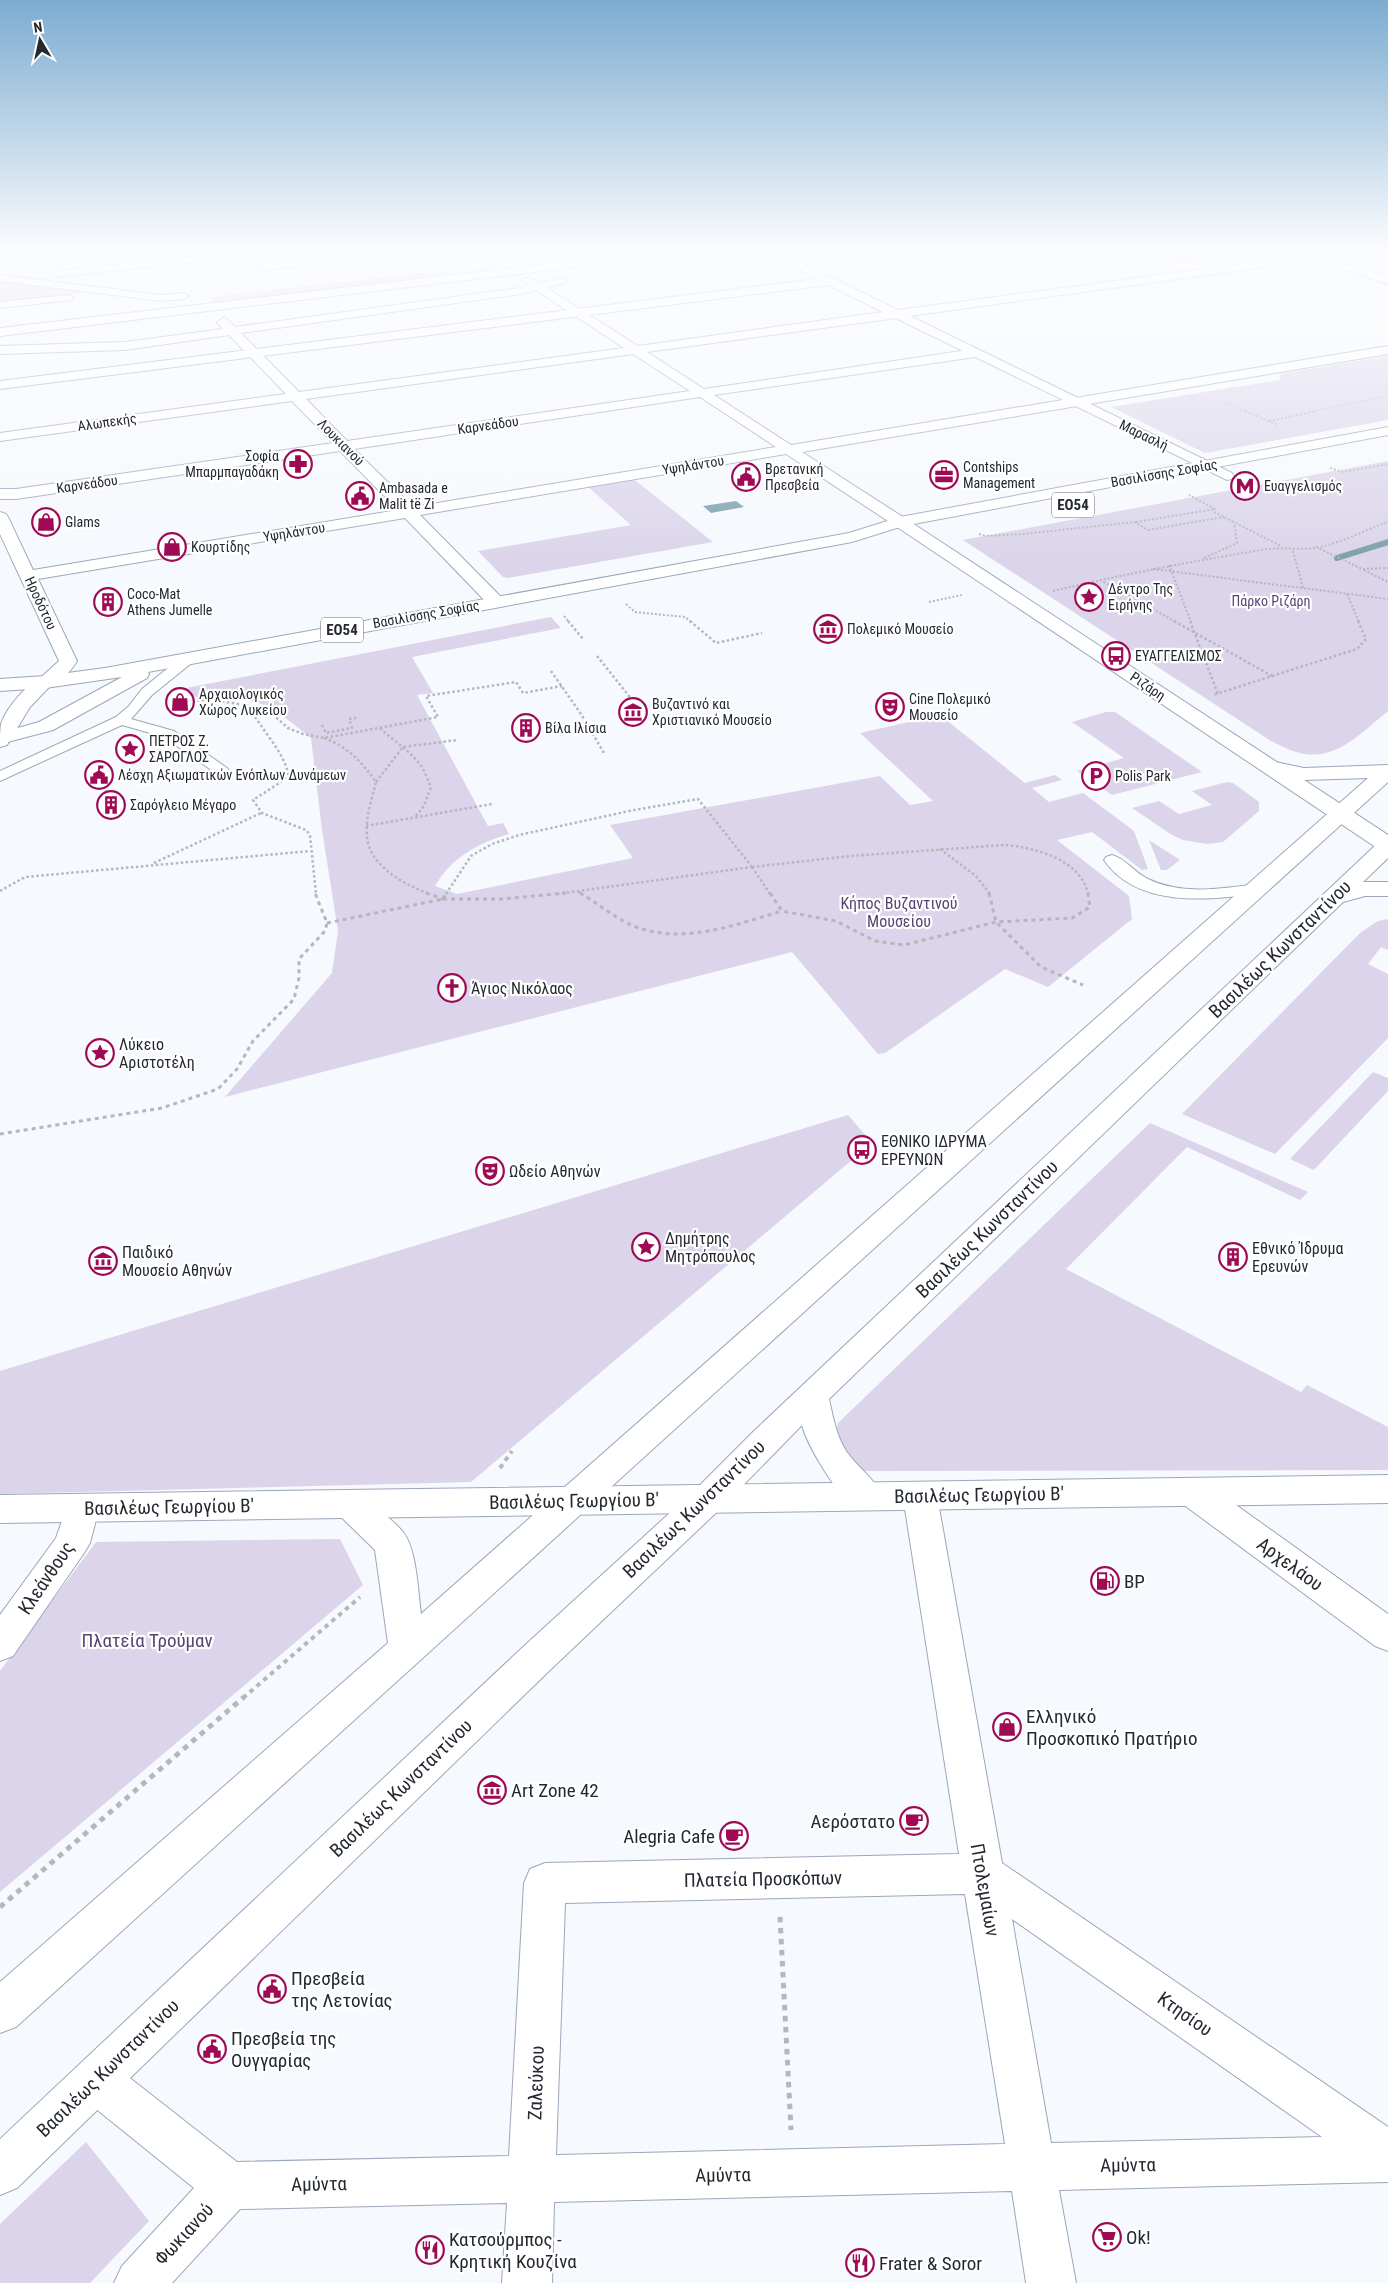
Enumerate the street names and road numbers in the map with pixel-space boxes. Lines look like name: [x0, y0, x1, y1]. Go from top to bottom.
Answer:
street label: Αλωπεκής: [77, 410, 137, 434]
street label: Καρνεάδου: [456, 413, 520, 437]
street label: Λουκιανού: [314, 415, 368, 469]
street label: Μαρασλή: [1117, 416, 1171, 454]
street label: Υψηλάντου: [661, 452, 726, 479]
street label: Βασιλίσσης Σοφίας: [1109, 456, 1219, 491]
street label: Καρνεάδου: [55, 472, 119, 496]
road number: ΕΟ54: [1052, 492, 1094, 518]
street label: Υψηλάντου: [262, 519, 327, 546]
street label: Ηροδότου: [22, 574, 60, 632]
street label: Βασιλίσσης Σοφίας: [371, 597, 481, 632]
road number: ΕΟ54: [321, 618, 363, 642]
street label: Ριζάρη: [1127, 668, 1169, 704]
street label: Βασιλέως Κωνσταντίνου: [1204, 875, 1356, 1023]
street label: Βασιλέως Κωνσταντίνου: [911, 1155, 1063, 1303]
street label: Βασιλέως Κωνσταντίνου: [618, 1435, 770, 1583]
street label: Βασιλέως Γεωργίου Β': [894, 1482, 1064, 1508]
street label: Βασιλέως Γεωργίου Β': [489, 1488, 659, 1514]
street label: Βασιλέως Γεωργίου Β': [84, 1494, 254, 1520]
street label: Αρχελάου: [1252, 1532, 1328, 1596]
street label: Κλεάνθους: [13, 1537, 79, 1619]
street label: Βασιλέως Κωνσταντίνου: [325, 1714, 477, 1862]
street label: Πτολεμαίων: [965, 1842, 1005, 1938]
street label: Πλατεία Προσκόπων: [684, 1866, 842, 1892]
street label: Κτησίου: [1153, 1987, 1217, 2041]
street label: Βασιλέως Κωνσταντίνου: [32, 1994, 184, 2142]
street label: Ζαλεύκου: [523, 2045, 549, 2121]
street label: Αμύντα: [1100, 2153, 1157, 2177]
street label: Αμύντα: [695, 2163, 752, 2187]
street label: Αμύντα: [291, 2172, 348, 2196]
street label: Φωκιανού: [150, 2198, 218, 2270]

